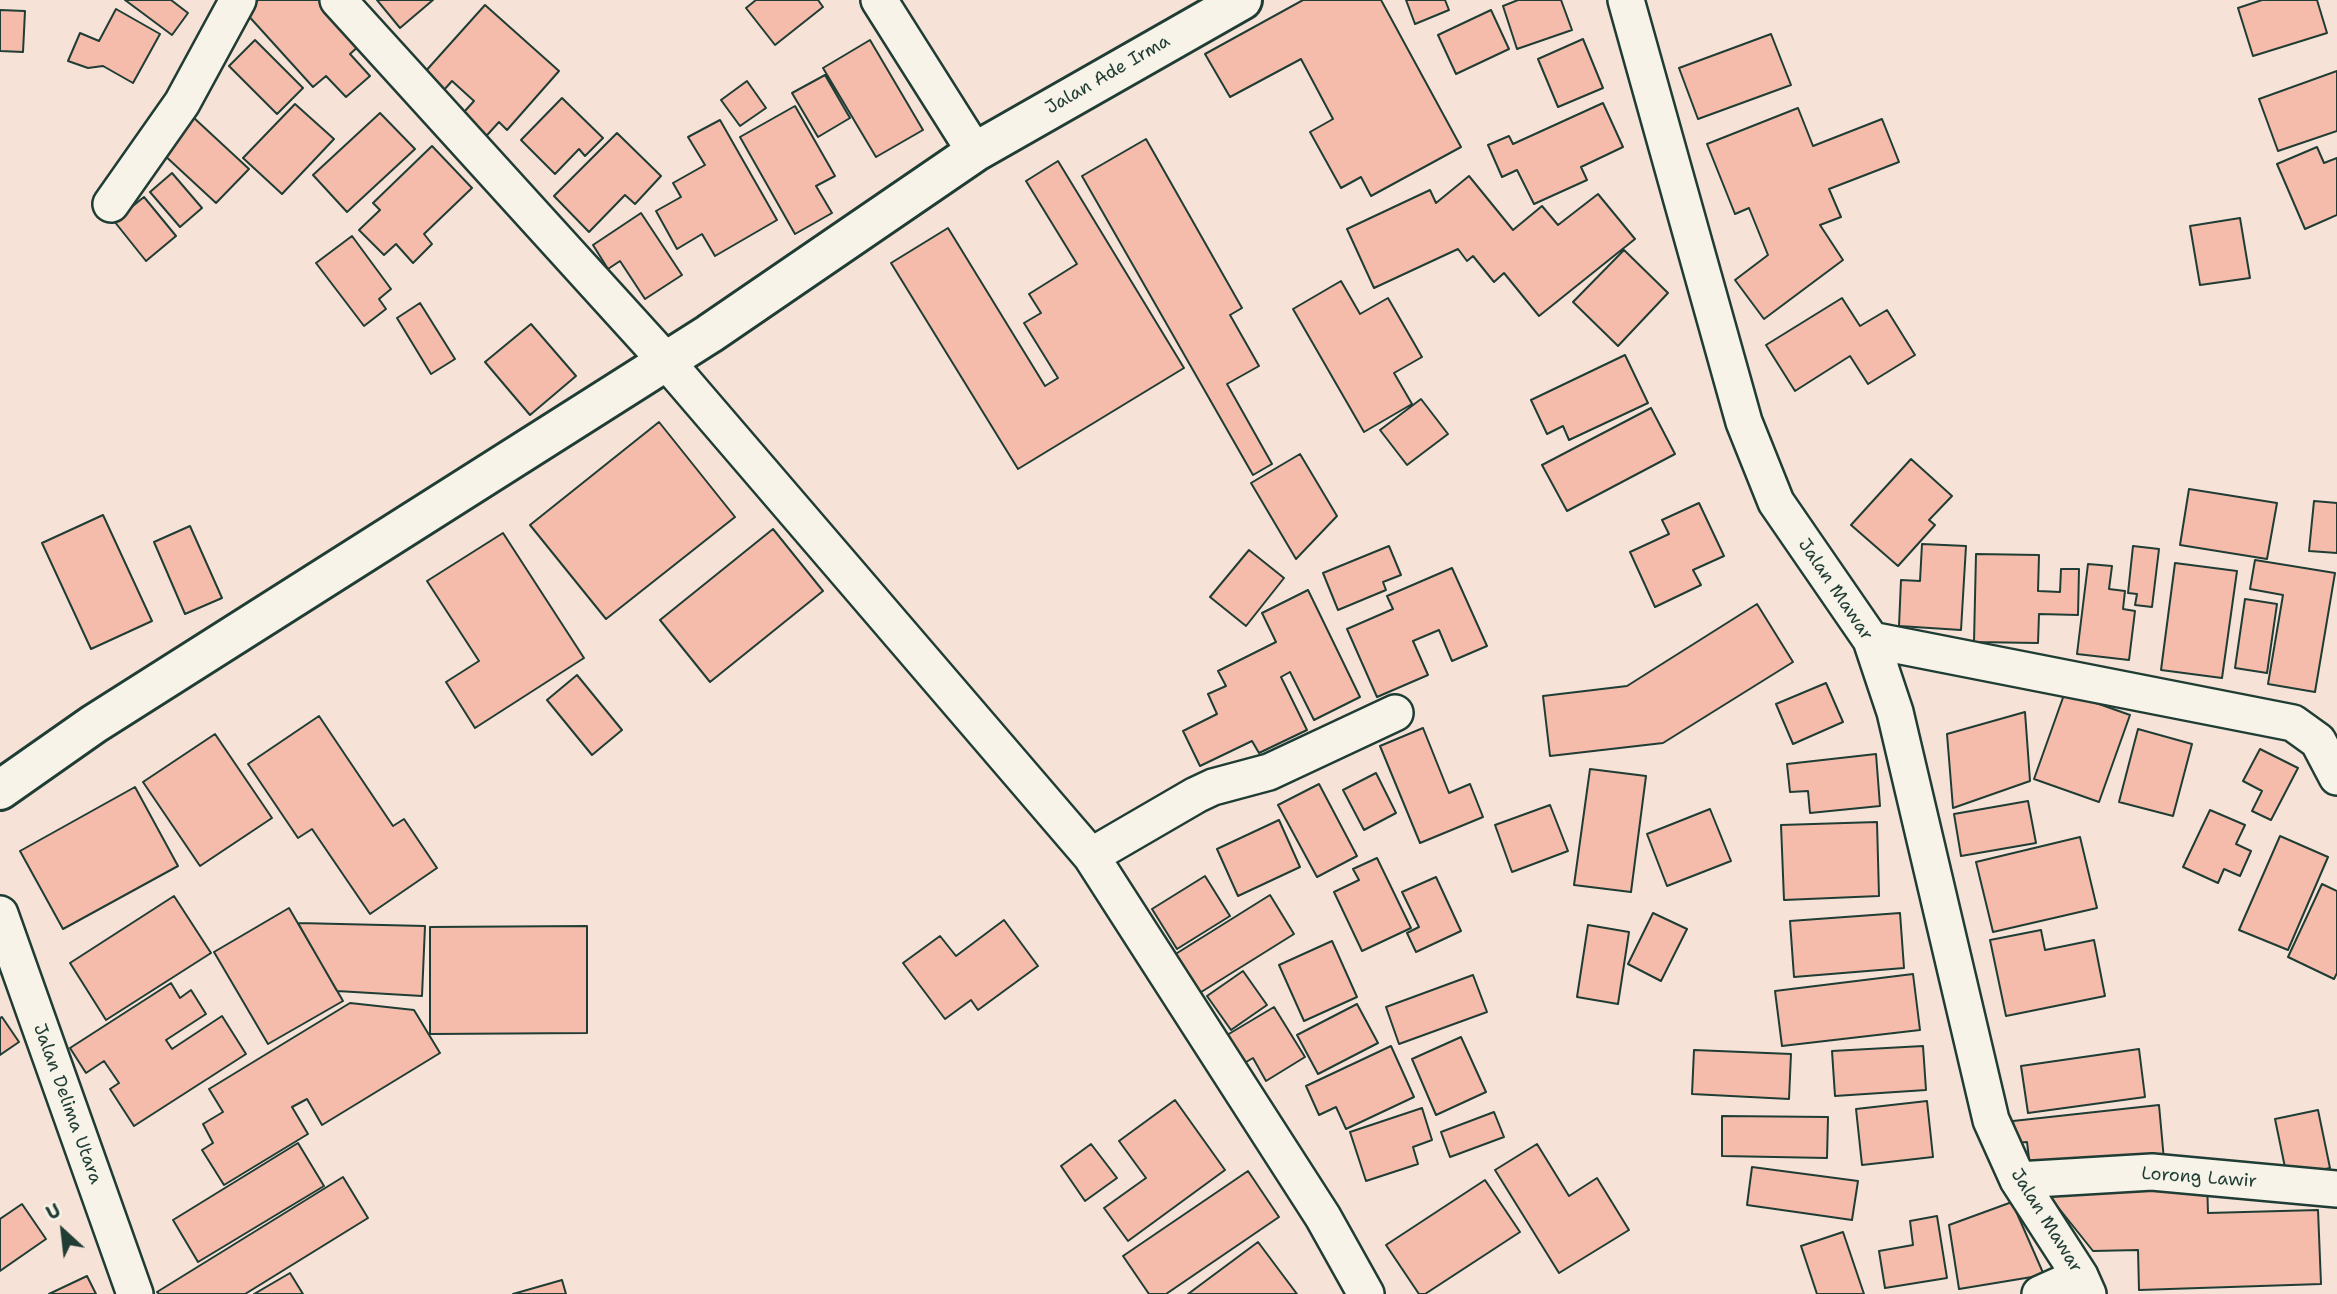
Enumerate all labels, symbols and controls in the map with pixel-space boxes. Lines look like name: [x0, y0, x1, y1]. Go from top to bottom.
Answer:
street label: Jalan Ade Irma: [1042, 31, 1174, 119]
street label: Jalan Mawar: [1793, 535, 1877, 645]
street label: Jalan Delima Utara: [28, 1021, 106, 1187]
street label: Lorong Lawir: [2140, 1163, 2258, 1193]
street label: Jalan Mawar: [2006, 1165, 2086, 1277]
north arrow: [28, 1196, 98, 1266]
text: U: [42, 1198, 65, 1226]

